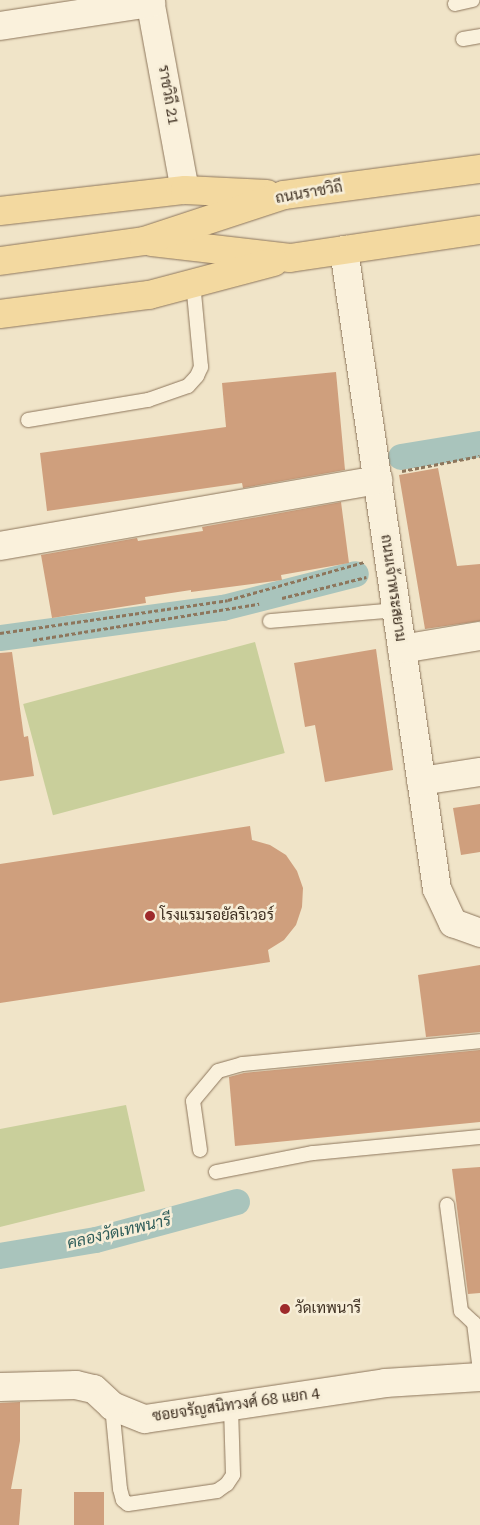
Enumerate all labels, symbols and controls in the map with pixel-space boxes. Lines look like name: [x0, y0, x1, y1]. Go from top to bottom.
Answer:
street label: ราชวิถี 21: [154, 64, 182, 126]
street label: ถนนราชวิถี: [274, 178, 344, 208]
street label: ถนนเจ้าพระสยาม: [377, 533, 409, 643]
place label: โรงแรมรอยัลริเวอร์: [160, 907, 274, 925]
marker: โรงแรมรอยัลริเวอร์: [144, 910, 156, 922]
water label: คลองวัดเทพนารี: [65, 1211, 173, 1253]
place label: วัดเทพนารี: [295, 1300, 361, 1318]
marker: วัดเทพนารี: [279, 1303, 291, 1315]
street label: ซอยจรัญสนิทวงศ์ 68 แยก 4: [151, 1384, 321, 1426]

